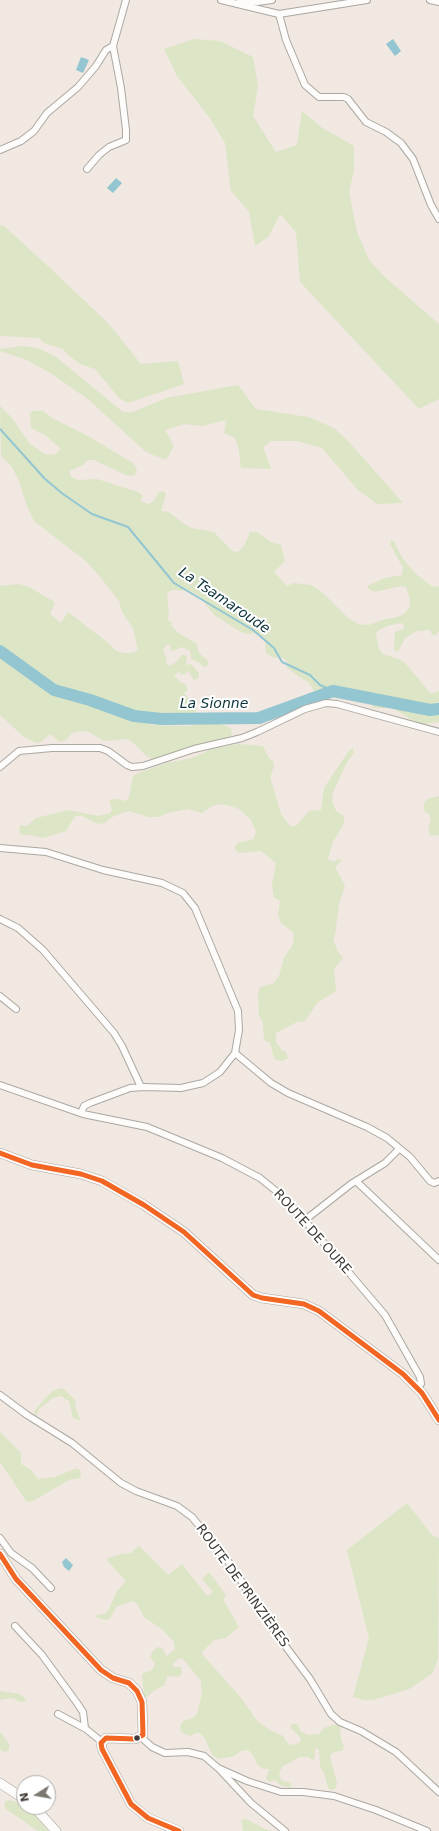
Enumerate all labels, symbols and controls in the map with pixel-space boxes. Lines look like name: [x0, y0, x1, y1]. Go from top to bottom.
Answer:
water label: La Tsamaroude: [175, 564, 273, 638]
water label: La Sionne: [180, 696, 248, 712]
street label: ROUTE DE OURE: [270, 1186, 354, 1278]
street label: ROUTE DE PRINZIÈRES: [192, 1521, 292, 1651]
unlabelled marker: [132, 1733, 142, 1743]
north arrow: [16, 1775, 56, 1815]
text: N: [17, 1791, 32, 1803]

